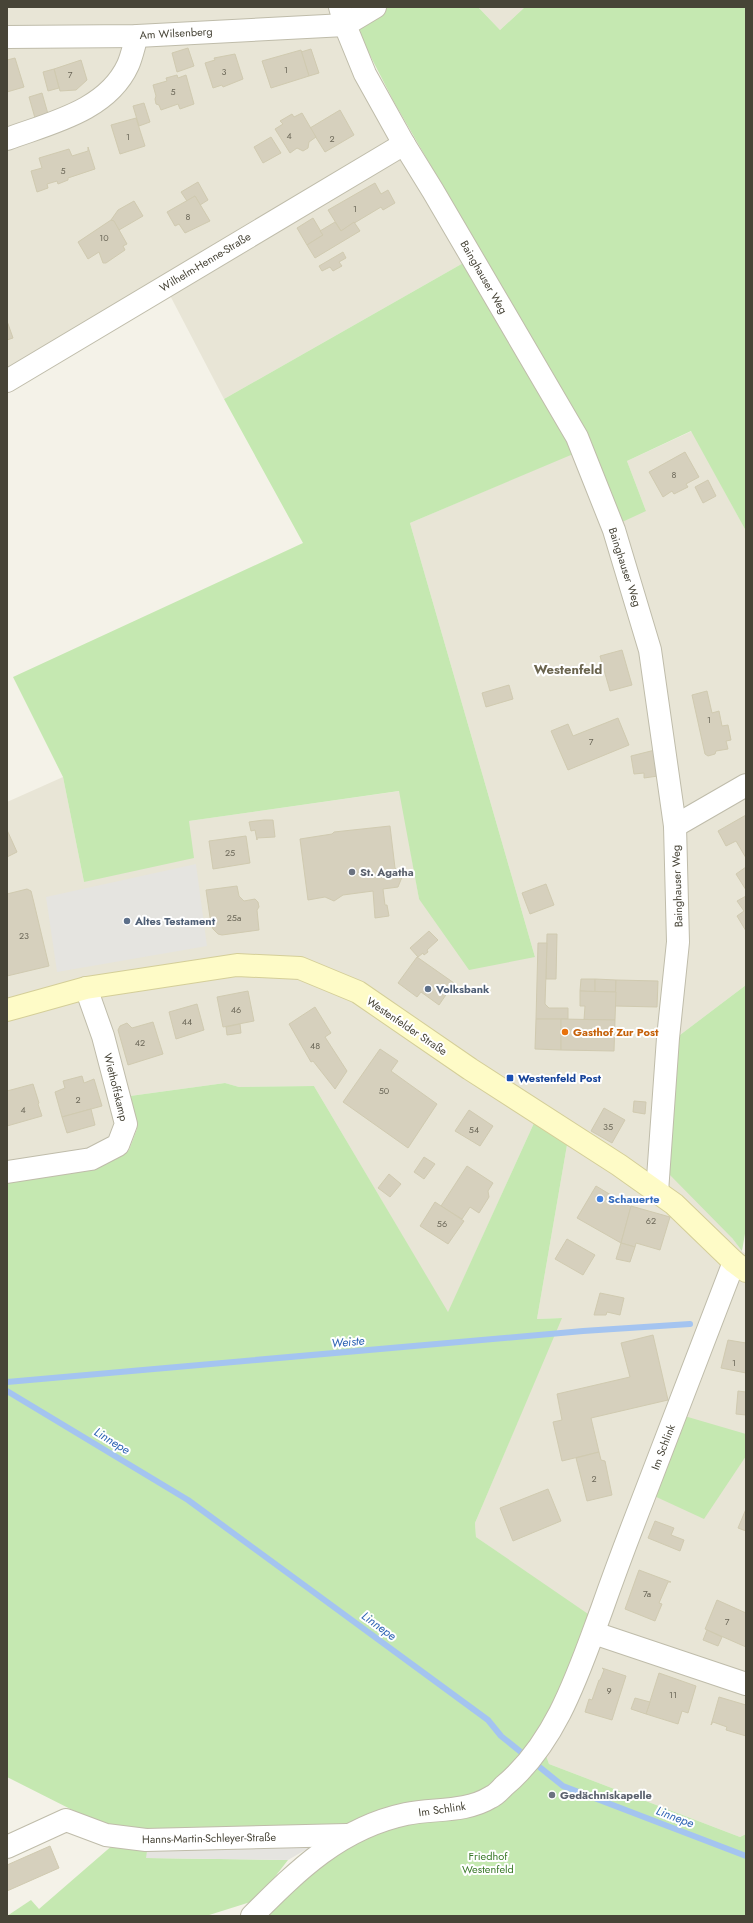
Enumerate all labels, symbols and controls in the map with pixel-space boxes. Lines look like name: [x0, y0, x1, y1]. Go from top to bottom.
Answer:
street label: Am Wilsenberg: [139, 23, 213, 43]
house number: 1: [284, 63, 288, 76]
house number: 3: [222, 65, 227, 78]
house number: 7: [68, 68, 73, 81]
house number: 5: [170, 85, 176, 98]
house number: 4: [286, 129, 292, 142]
house number: 1: [126, 130, 130, 143]
house number: 2: [329, 132, 335, 145]
house number: 5: [60, 164, 66, 177]
house number: 1: [353, 202, 357, 215]
house number: 8: [186, 210, 191, 223]
street label: Wilhelm-Henne-Straße: [156, 228, 254, 296]
house number: 10: [99, 231, 109, 244]
street label: Bainghauser Weg: [456, 237, 512, 317]
house number: 8: [672, 468, 677, 481]
street label: Bainghauser Weg: [605, 525, 645, 609]
district label: Westenfeld: [534, 660, 602, 679]
house number: 1: [707, 713, 711, 726]
house number: 7: [589, 735, 594, 748]
street label: Bainghauser Weg: [668, 845, 686, 927]
house number: 25: [225, 846, 235, 859]
place label: St. Agatha: [360, 864, 414, 880]
marker: St. Agatha: [347, 867, 357, 877]
house number: 25a: [227, 911, 241, 924]
place label: Altes Testament: [134, 913, 216, 929]
marker: Altes Testament: [122, 916, 132, 926]
house number: 23: [19, 929, 29, 942]
place label: Volksbank: [435, 981, 490, 997]
marker: Volksbank: [423, 984, 433, 994]
street label: Westenfelder Straße: [363, 993, 451, 1059]
house number: 46: [231, 1003, 241, 1016]
house number: 44: [182, 1015, 192, 1028]
place label: Gasthof Zur Post: [573, 1024, 659, 1040]
marker: Gasthof Zur Post: [560, 1027, 570, 1037]
house number: 42: [135, 1036, 145, 1049]
house number: 48: [310, 1039, 320, 1052]
street label: Wiethoffskamp: [100, 1051, 132, 1123]
place label: Westenfeld Post: [518, 1070, 601, 1086]
marker: Westenfeld Post: [505, 1073, 515, 1083]
house number: 50: [379, 1084, 390, 1097]
house number: 2: [75, 1093, 81, 1106]
house number: 4: [20, 1103, 26, 1116]
house number: 35: [603, 1120, 613, 1133]
house number: 54: [469, 1123, 479, 1136]
place label: Schauerte: [608, 1191, 659, 1207]
marker: Schauerte: [595, 1194, 605, 1204]
house number: 62: [646, 1214, 656, 1227]
house number: 56: [437, 1217, 447, 1230]
water label: Weiste: [331, 1332, 365, 1352]
house number: 1: [732, 1356, 736, 1369]
street label: Im Schlink: [647, 1422, 679, 1472]
water label: Linnepe: [91, 1423, 133, 1459]
house number: 2: [591, 1472, 597, 1485]
house number: 7a: [643, 1587, 651, 1600]
water label: Linnepe: [358, 1607, 400, 1645]
house number: 7: [725, 1615, 730, 1628]
house number: 9: [606, 1684, 612, 1697]
house number: 11: [669, 1688, 677, 1701]
place label: Gedächniskapelle: [560, 1787, 652, 1803]
marker: Gedächniskapelle: [547, 1790, 557, 1800]
street label: Im Schlink: [417, 1798, 467, 1820]
water label: Linnepe: [654, 1802, 696, 1832]
street label: Hanns-Martin-Schleyer-Straße: [142, 1829, 277, 1847]
park label: Friedhof Westenfeld: [462, 1848, 514, 1877]

